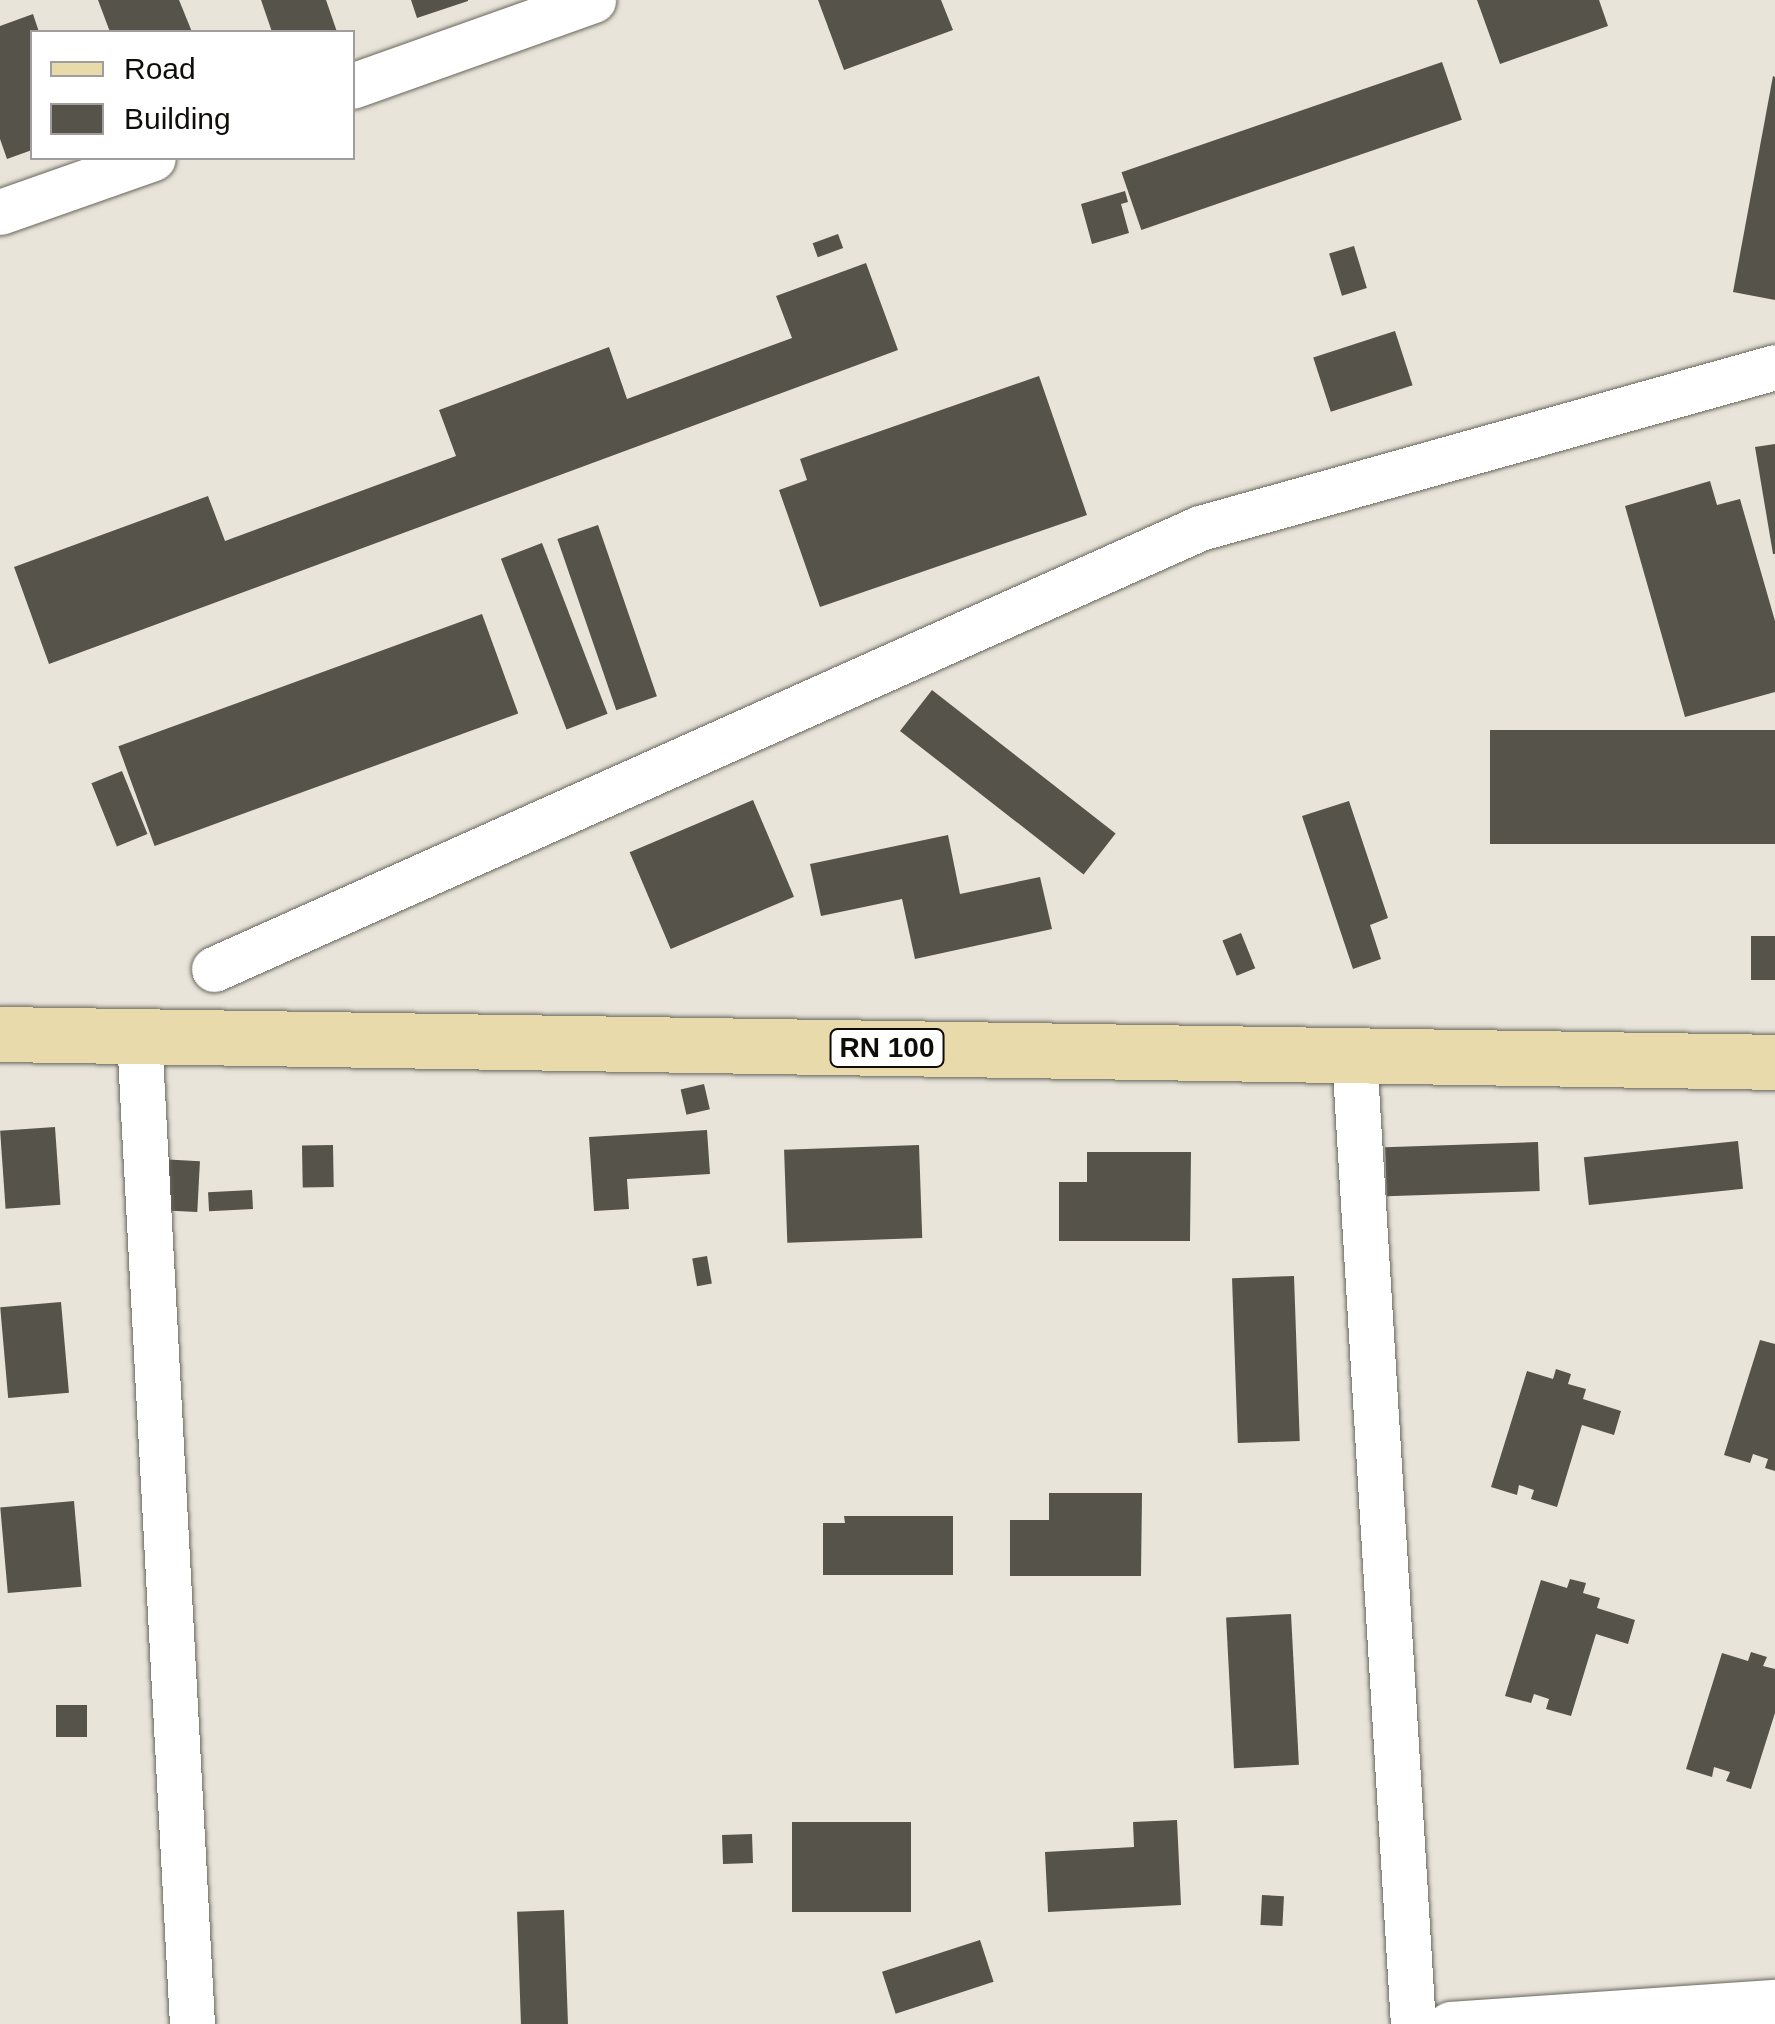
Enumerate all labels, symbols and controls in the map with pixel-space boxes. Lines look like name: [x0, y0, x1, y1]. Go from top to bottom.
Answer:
legend: [30, 30, 355, 160]
text: Road: [124, 52, 196, 85]
text: Building: [124, 102, 231, 135]
road number: RN 100: [830, 1025, 944, 1071]

